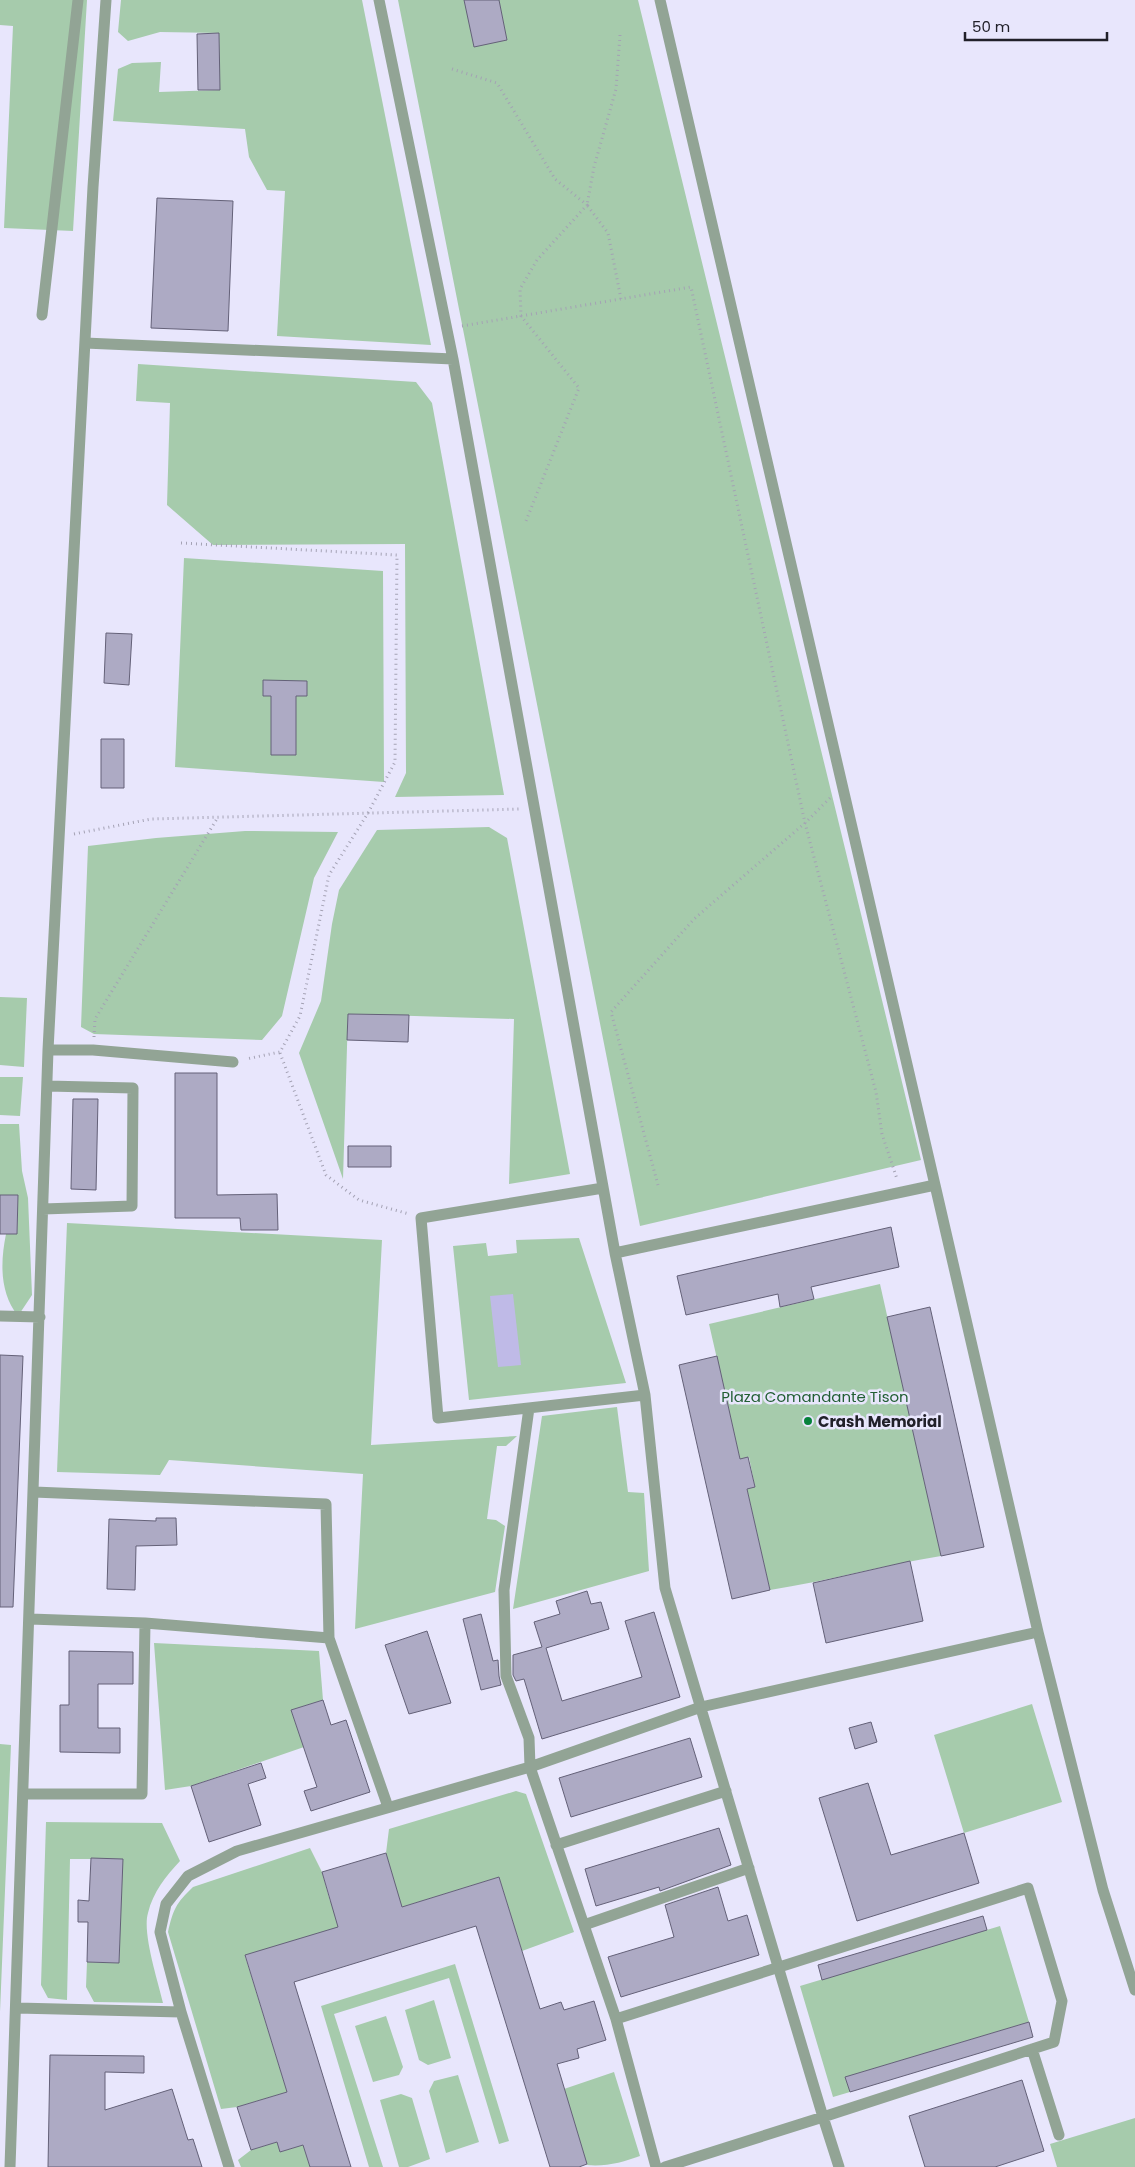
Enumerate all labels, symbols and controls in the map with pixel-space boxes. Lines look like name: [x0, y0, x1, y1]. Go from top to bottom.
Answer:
scale bar: [965, 10, 1108, 42]
text: 50 m: [972, 16, 1010, 37]
park label: Plaza Comandante Tison: [721, 1386, 909, 1407]
place label: Crash Memorial: [818, 1411, 942, 1432]
marker: Crash Memorial: [802, 1415, 814, 1427]

